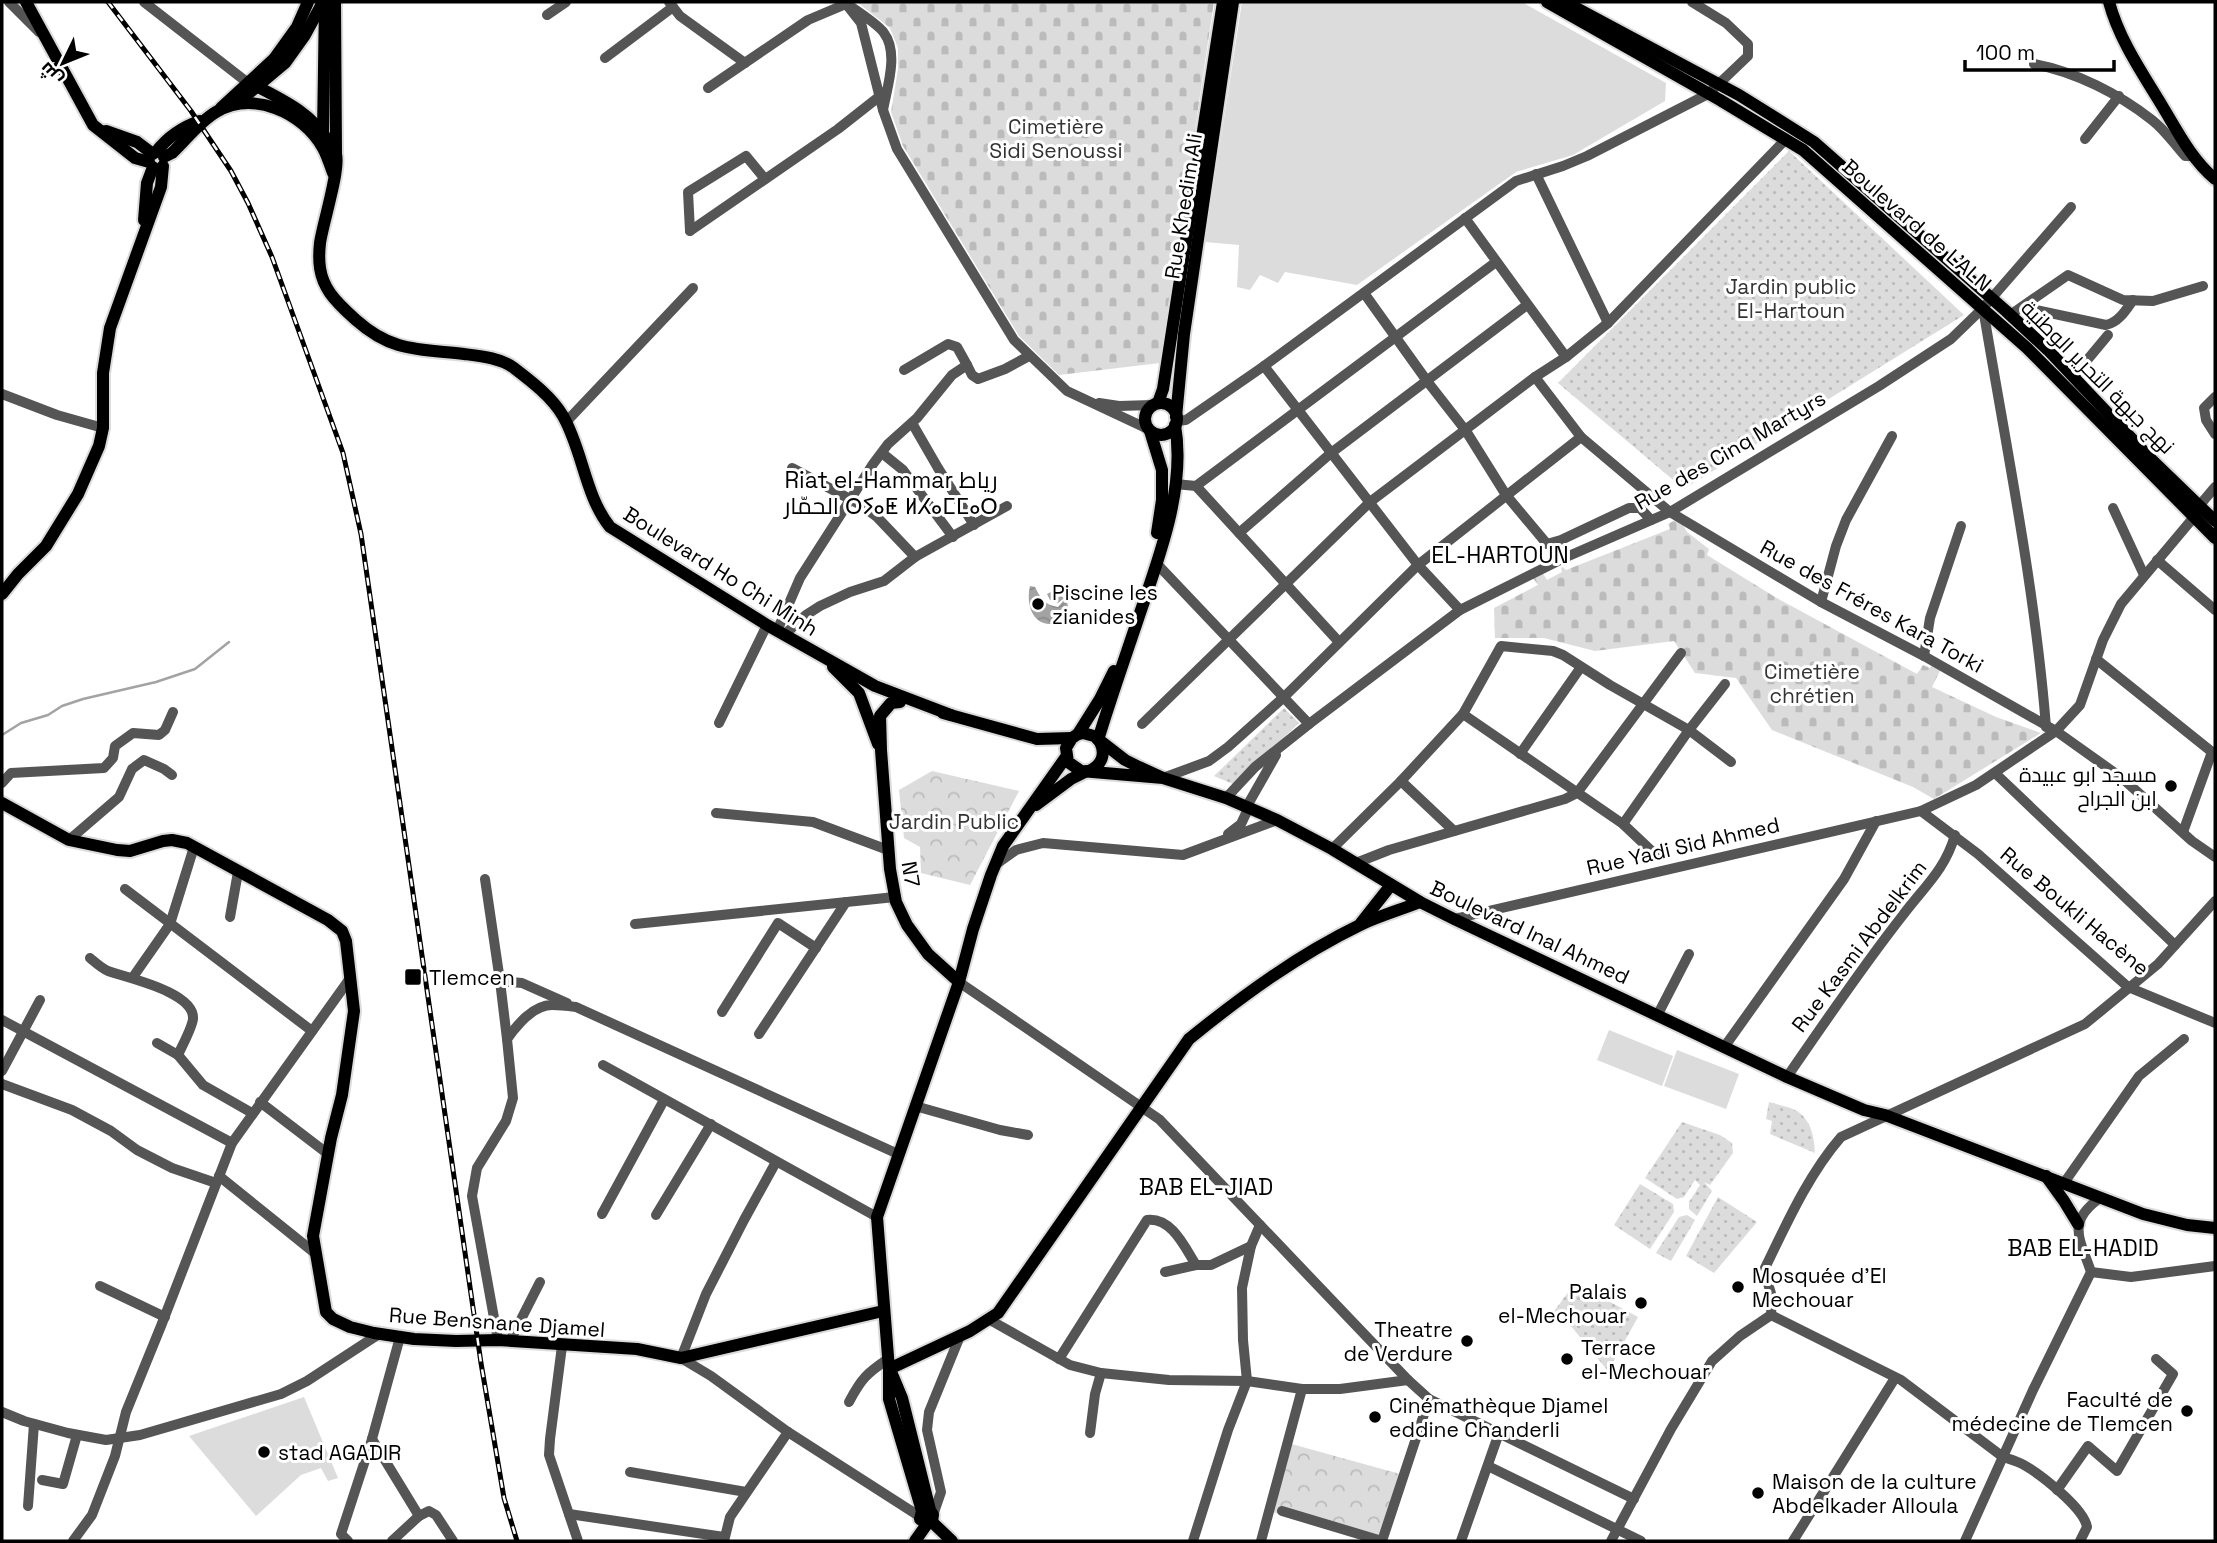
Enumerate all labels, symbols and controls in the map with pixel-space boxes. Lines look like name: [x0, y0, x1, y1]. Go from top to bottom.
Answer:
north arrow: [28, 28, 98, 98]
scale bar: [1965, 28, 2114, 72]
text: 100 m: [1976, 39, 2035, 66]
text: ش: [33, 57, 68, 92]
park label: Cimetière Sidi Senoussi: [989, 113, 1123, 164]
street label: Rue Khedim Ali: [1158, 131, 1208, 281]
street label: Boulevard de L'ALN: [1837, 153, 1997, 297]
park label: Jardin public El-Hartoun: [1725, 273, 1857, 324]
street label: نهج جبهة التحرير الوطنية: [2015, 294, 2181, 460]
street label: Rue des Cinq Martyrs: [1630, 384, 1830, 516]
district label: Riat el-Hammar رياط الحمّار ⵔⵢⴰⵟ ⵍⵃⴰⵎⵎⴰⵔ: [782, 465, 998, 521]
street label: Boulevard Ho Chi Minh: [619, 500, 823, 642]
street label: Rue des Fréres Kara Torki: [1756, 533, 1988, 679]
district label: EL-HARTOUN: [1431, 540, 1569, 570]
place label: Piscine les zianides: [1052, 579, 1158, 630]
marker: Piscine les zianides: [1030, 596, 1046, 612]
park label: Cimetière chrétien: [1764, 658, 1860, 709]
place label: مسجد ابو عبيدة ابن الجراح: [2019, 761, 2157, 813]
marker: مسجد ابو عبيدة ابن الجراح: [2163, 778, 2179, 794]
park label: Jardin Public: [889, 808, 1019, 835]
street label: Rue Yadi Sid Ahmed: [1584, 811, 1782, 881]
street label: Rue Boukli Hacène: [1995, 841, 2155, 981]
street label: Rue Kasmi Abdelkrim: [1786, 855, 1932, 1037]
street label: N7: [896, 859, 926, 889]
street label: Boulevard Inal Ahmed: [1426, 874, 1634, 990]
place label: Tlemcen: [429, 964, 515, 991]
marker: Tlemcen: [403, 967, 423, 987]
district label: BAB EL-JIAD: [1139, 1172, 1273, 1202]
district label: BAB EL-HADID: [2007, 1233, 2159, 1263]
place label: Mosquée d'El Mechouar: [1752, 1262, 1887, 1313]
place label: Palais el-Mechouar: [1498, 1278, 1627, 1329]
marker: Mosquée d'El Mechouar: [1730, 1279, 1746, 1295]
marker: Palais el-Mechouar: [1633, 1295, 1649, 1311]
street label: Rue Bensnane Djamel: [388, 1301, 606, 1343]
place label: Theatre de Verdure: [1343, 1316, 1453, 1367]
marker: Theatre de Verdure: [1459, 1333, 1475, 1349]
place label: Terrace el-Mechouar: [1581, 1334, 1710, 1385]
marker: Terrace el-Mechouar: [1559, 1351, 1575, 1367]
place label: Faculté de médecine de Tlemcen: [1951, 1386, 2173, 1437]
place label: Cinémathèque Djamel eddine Chanderli: [1389, 1392, 1608, 1443]
marker: Faculté de médecine de Tlemcen: [2179, 1403, 2195, 1419]
marker: Cinémathèque Djamel eddine Chanderli: [1367, 1409, 1383, 1425]
place label: stad AGADIR: [278, 1439, 401, 1466]
marker: stad AGADIR: [256, 1444, 272, 1460]
place label: Maison de la culture Abdelkader Alloula: [1772, 1468, 1977, 1519]
marker: Maison de la culture Abdelkader Alloula: [1750, 1485, 1766, 1501]

